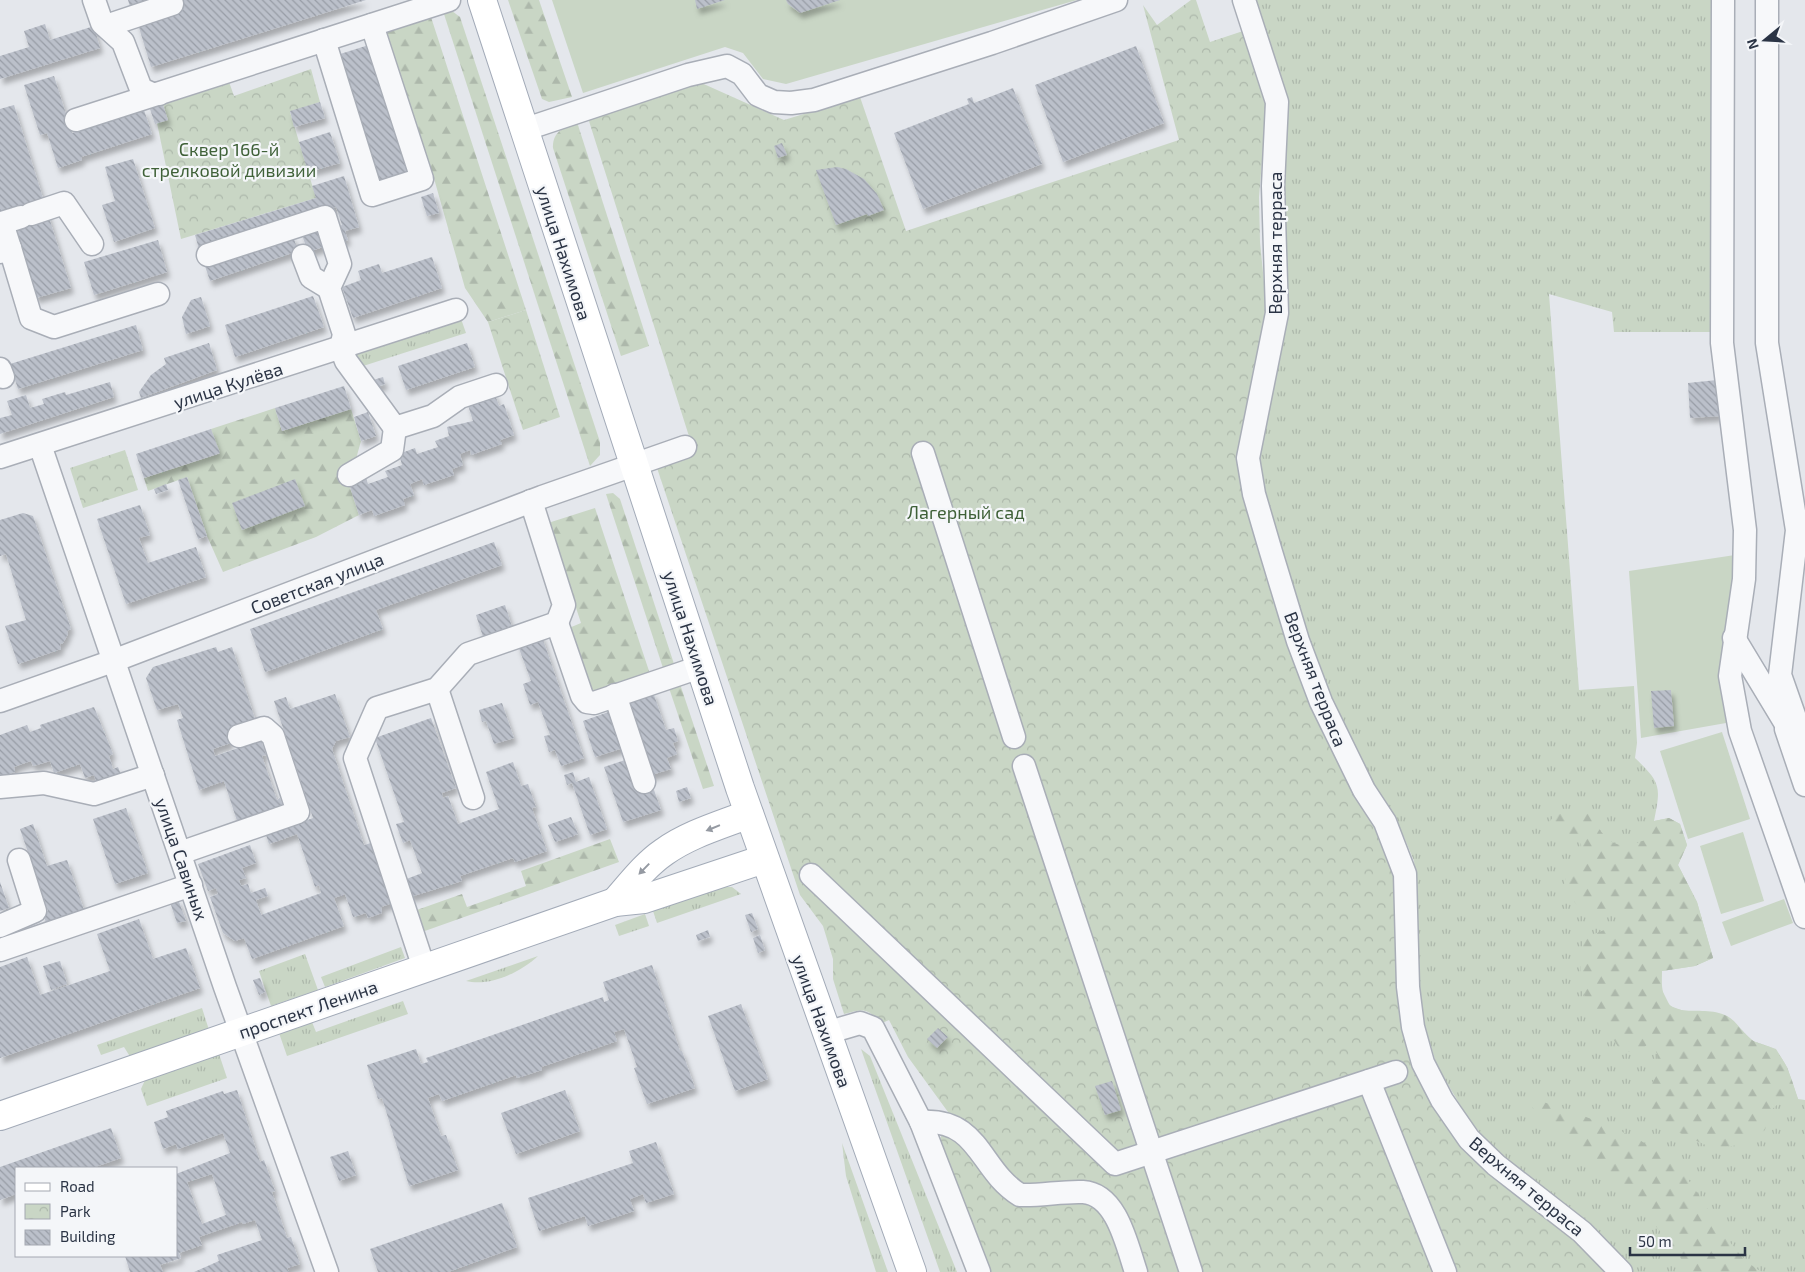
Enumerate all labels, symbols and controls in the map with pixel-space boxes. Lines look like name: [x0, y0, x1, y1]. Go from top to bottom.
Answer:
north arrow: [1740, 15, 1790, 65]
text: N: [1743, 37, 1762, 52]
park label: Сквер 166-й стрелковой дивизии: [142, 138, 316, 181]
street label: Верхняя терраса: [1264, 171, 1286, 315]
street label: улица Нахимова: [532, 183, 596, 323]
street label: улица Кулёва: [171, 357, 285, 413]
park label: Лагерный сад: [907, 501, 1025, 523]
street label: Советская улица: [247, 547, 387, 619]
street label: улица Нахимова: [659, 568, 723, 708]
street label: Верхняя терраса: [1280, 608, 1352, 750]
street label: улица Савиных: [151, 795, 213, 924]
one-way arrow: [706, 824, 720, 832]
one-way arrow: [638, 863, 650, 875]
street label: улица Нахимова: [788, 951, 856, 1091]
street label: проспект Ленина: [236, 975, 380, 1043]
street label: Верхняя терраса: [1465, 1132, 1589, 1240]
legend: [15, 1167, 178, 1257]
text: Road: [60, 1177, 95, 1195]
text: Park: [60, 1202, 91, 1220]
scale bar: [1630, 1224, 1745, 1256]
text: Building: [60, 1227, 116, 1245]
text: 50 m: [1638, 1232, 1672, 1250]

